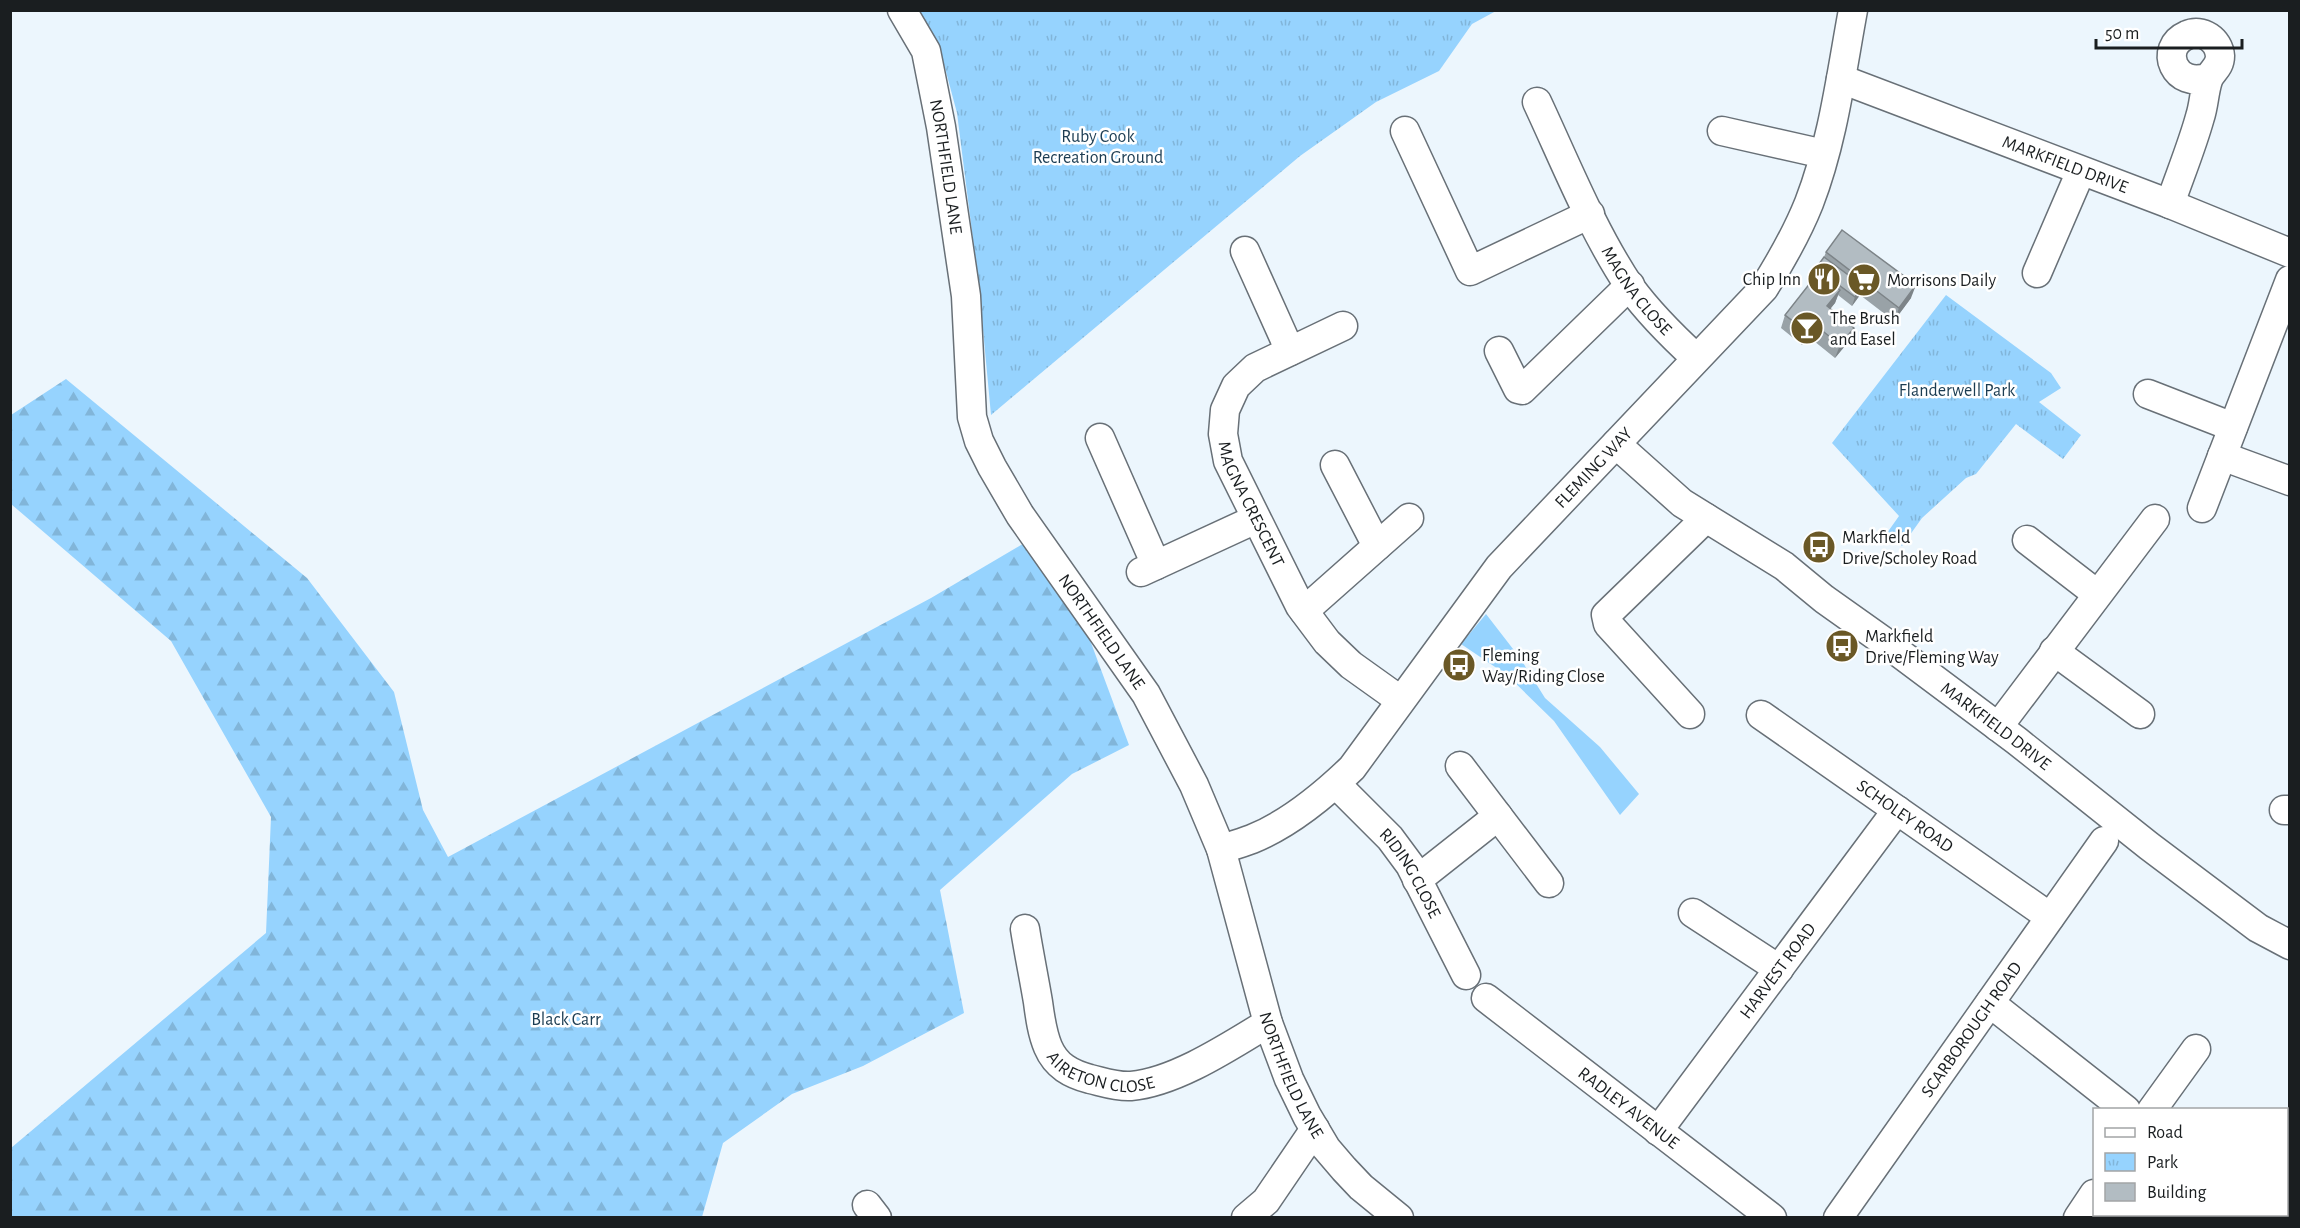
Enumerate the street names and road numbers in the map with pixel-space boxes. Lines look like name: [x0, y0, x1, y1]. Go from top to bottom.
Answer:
street label: NORTHFIELD LANE: [926, 98, 965, 236]
street label: MARKFIELD DRIVE: [2000, 133, 2131, 197]
street label: MAGNA CLOSE: [1597, 244, 1675, 339]
street label: FLEMING WAY: [1552, 424, 1637, 512]
street label: MAGNA CRESCENT: [1215, 440, 1287, 570]
street label: NORTHFIELD LANE: [1055, 571, 1148, 693]
street label: MARKFIELD DRIVE: [1937, 679, 2054, 774]
street label: SCHOLEY ROAD: [1853, 777, 1956, 856]
street label: RIDING CLOSE: [1376, 825, 1444, 922]
street label: HARVEST ROAD: [1737, 920, 1820, 1022]
street label: SCARBOROUGH ROAD: [1918, 959, 2026, 1101]
street label: NORTHFIELD LANE: [1255, 1010, 1326, 1142]
street label: AIRETON CLOSE: [1043, 1049, 1157, 1096]
street label: RADLEY AVENUE: [1574, 1064, 1682, 1153]

